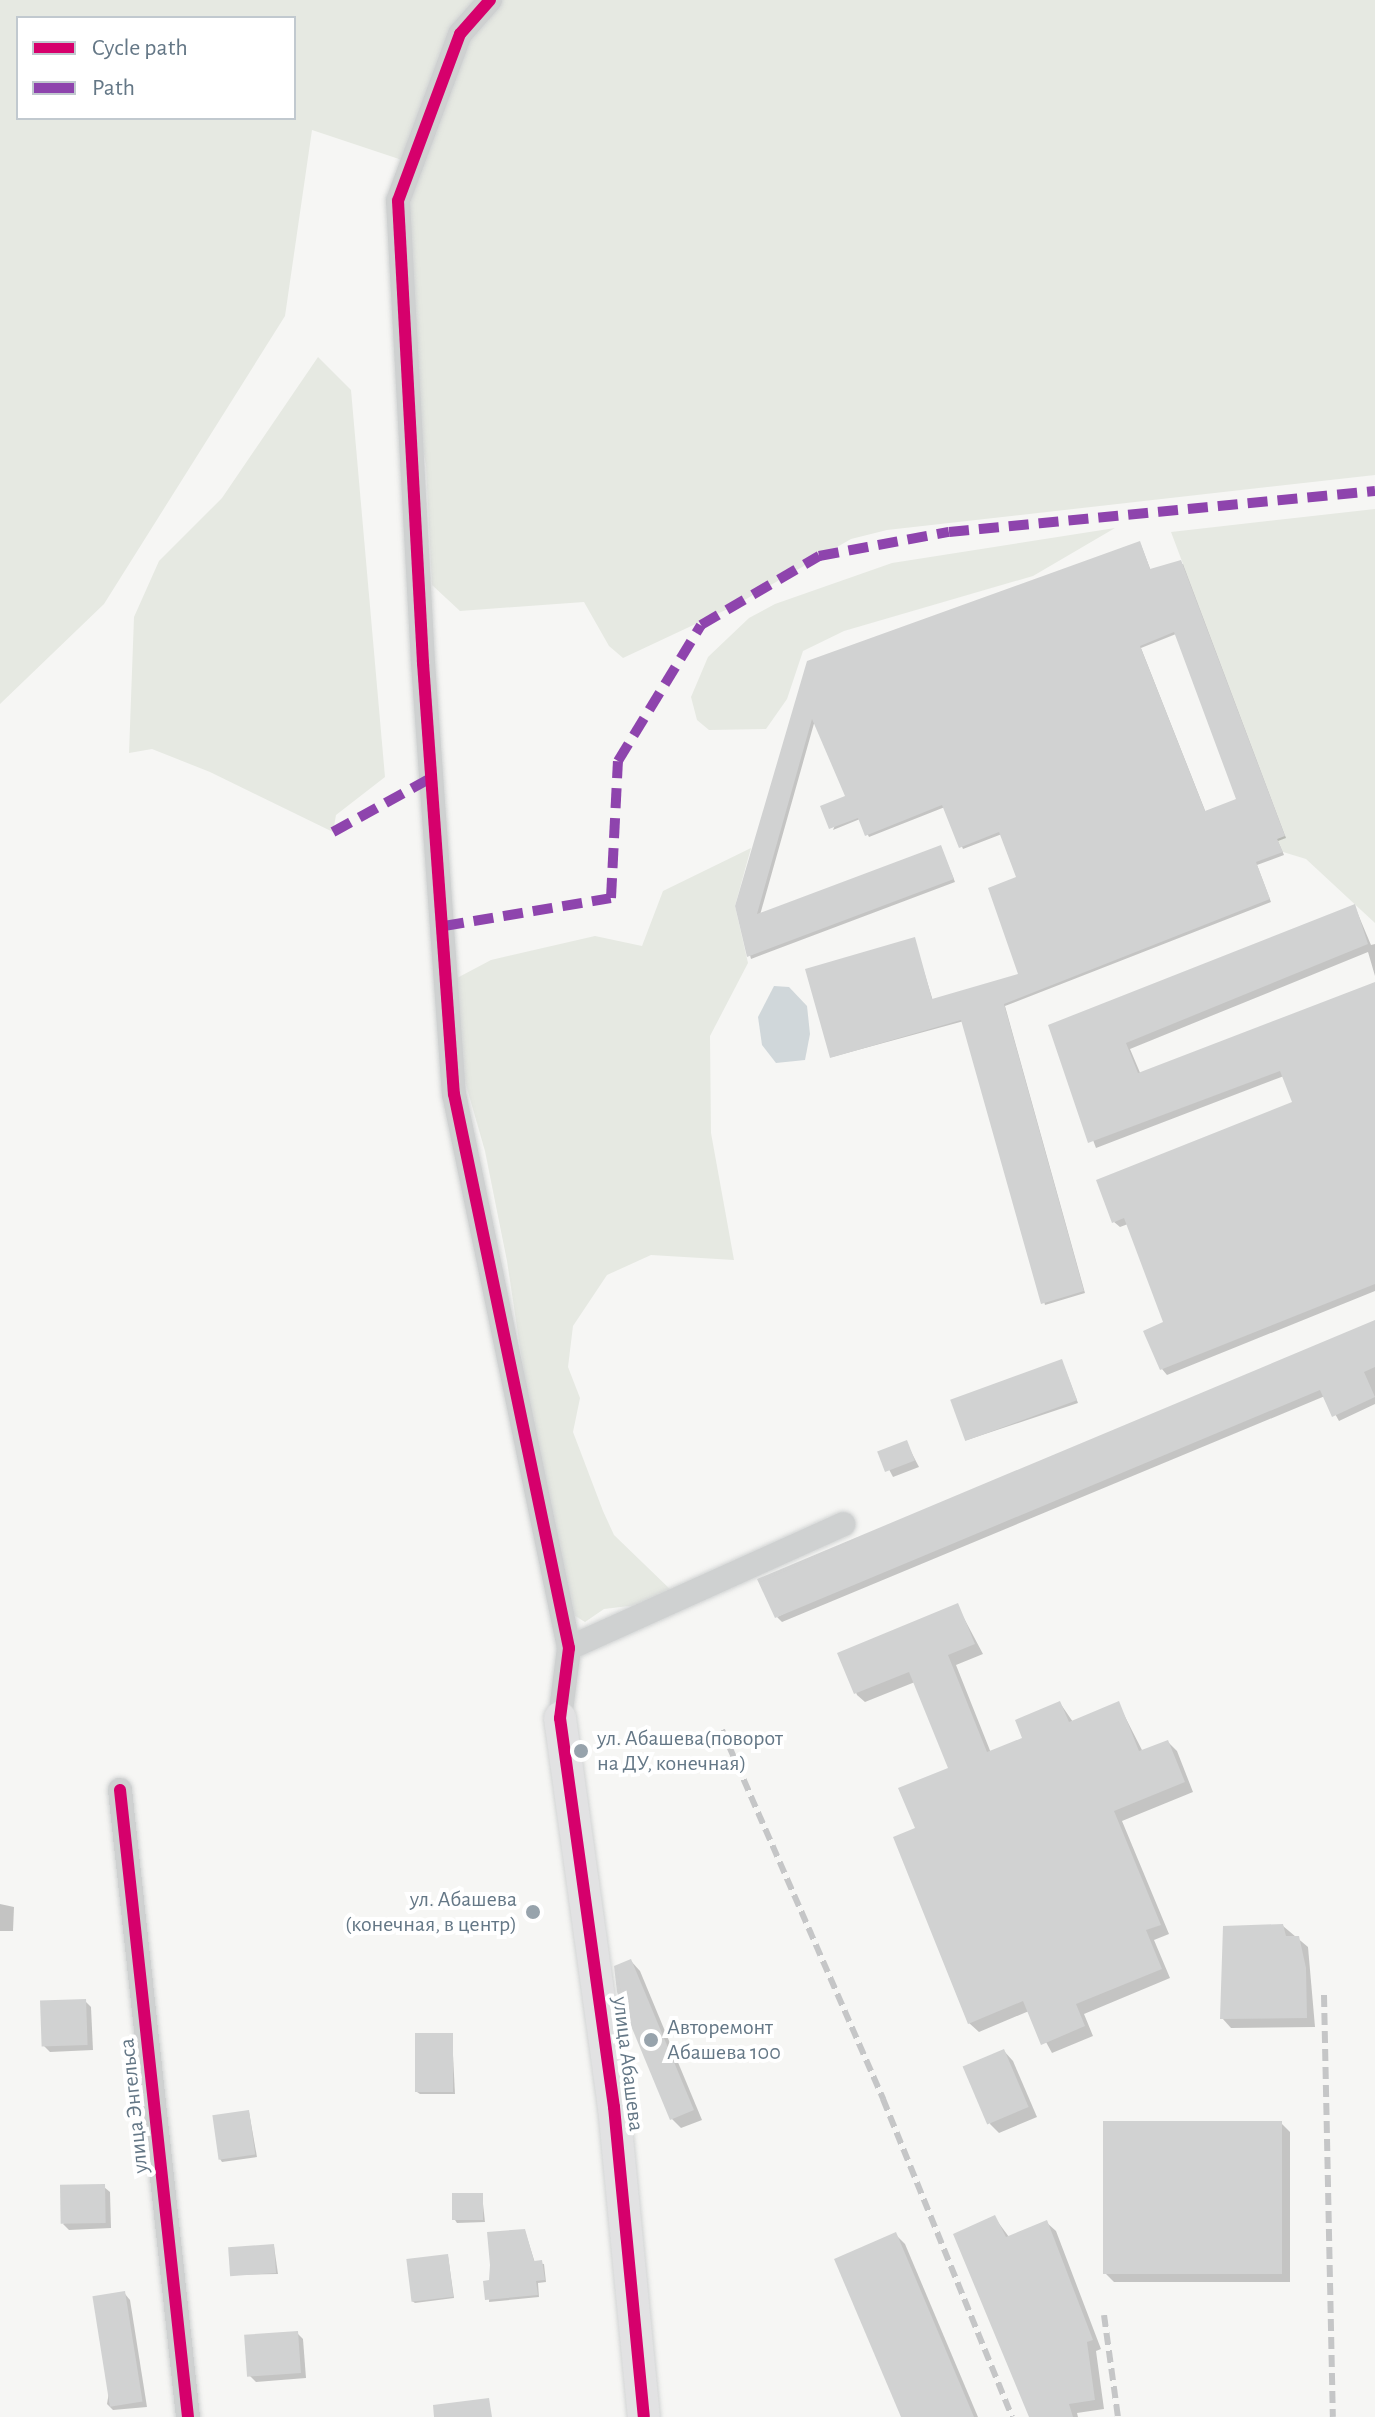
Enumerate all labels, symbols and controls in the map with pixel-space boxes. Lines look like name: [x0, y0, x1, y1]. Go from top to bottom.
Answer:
legend: [16, 16, 296, 120]
text: Cycle path: [92, 36, 188, 60]
text: Path: [92, 76, 135, 100]
place label: ул. Абашева(поворот на ДУ, конечная): [597, 1725, 783, 1776]
marker: ул. Абашева(поворот на ДУ, конечная): [572, 1742, 590, 1760]
place label: ул. Абашева (конечная, в центр): [345, 1886, 517, 1938]
marker: ул. Абашева (конечная, в центр): [524, 1903, 542, 1921]
street label: улица Абашева: [607, 1995, 649, 2133]
place label: Авторемонт Абашева 100: [667, 2014, 781, 2066]
marker: Авторемонт Абашева 100: [642, 2031, 660, 2049]
street label: улица Энгельса: [114, 2037, 154, 2175]

